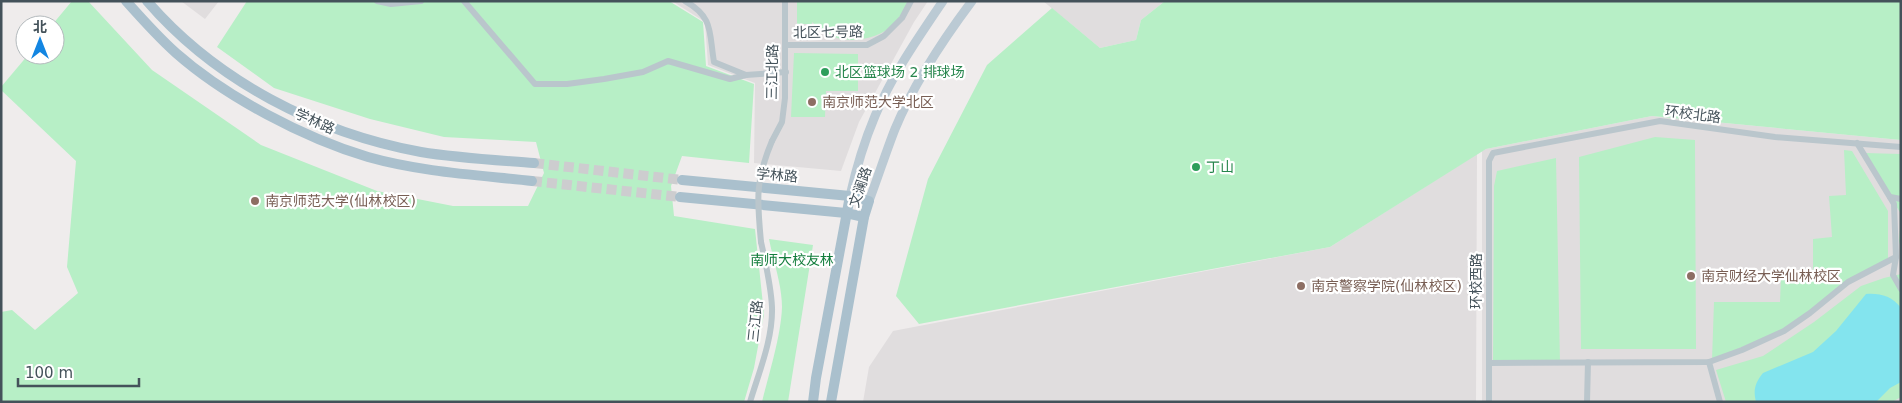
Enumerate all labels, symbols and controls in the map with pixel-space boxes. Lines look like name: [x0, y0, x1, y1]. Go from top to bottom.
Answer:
north arrow: [15, 15, 65, 65]
text: 北: [33, 19, 47, 35]
street label: 北区七号路: [793, 23, 863, 41]
street label: 三江北路: [764, 44, 780, 100]
place label: 北区篮球场 2 排球场: [835, 64, 965, 80]
marker: 北区篮球场 2 排球场: [819, 66, 831, 78]
place label: 南京师范大学北区: [822, 94, 934, 110]
marker: 南京师范大学北区: [806, 96, 818, 108]
street label: 环校北路: [1664, 103, 1722, 125]
street label: 学林路: [293, 105, 337, 137]
place label: 丁山: [1206, 159, 1234, 175]
marker: 丁山: [1190, 161, 1202, 173]
street label: 学林路: [755, 165, 799, 185]
street label: 文澜路: [846, 165, 874, 209]
place label: 南京师范大学(仙林校区): [265, 193, 416, 209]
marker: 南京师范大学(仙林校区): [249, 195, 261, 207]
park label: 南师大校友林: [750, 252, 834, 268]
street label: 环校西路: [1468, 253, 1484, 309]
place label: 南京财经大学仙林校区: [1701, 268, 1841, 284]
marker: 南京财经大学仙林校区: [1685, 270, 1697, 282]
place label: 南京警察学院(仙林校区): [1311, 278, 1462, 294]
marker: 南京警察学院(仙林校区): [1295, 280, 1307, 292]
street label: 三江路: [745, 299, 765, 343]
scale bar: [18, 356, 139, 388]
text: 100 m: [25, 364, 73, 382]

